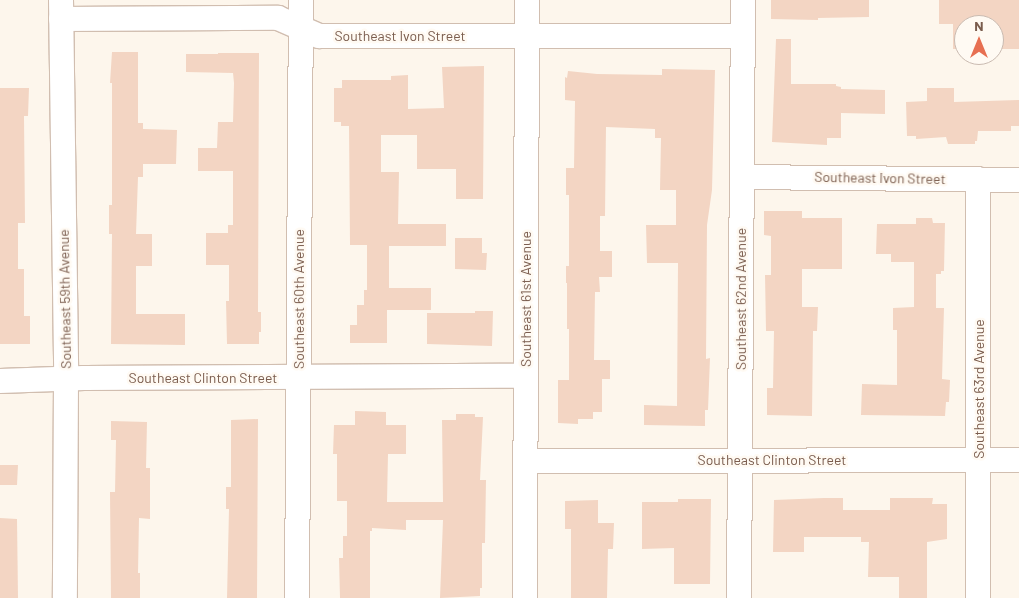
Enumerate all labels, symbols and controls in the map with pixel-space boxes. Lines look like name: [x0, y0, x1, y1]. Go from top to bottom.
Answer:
north arrow: [954, 15, 1004, 65]
text: N: [974, 17, 984, 34]
street label: Southeast Ivon Street: [334, 28, 466, 44]
street label: Southeast Ivon Street: [814, 168, 946, 188]
street label: Southeast 62nd Avenue: [733, 228, 749, 370]
street label: Southeast 59th Avenue: [55, 229, 75, 369]
street label: Southeast 60th Avenue: [291, 229, 307, 369]
street label: Southeast 61st Avenue: [518, 231, 534, 367]
street label: Southeast 63rd Avenue: [971, 319, 987, 459]
street label: Southeast Clinton Street: [129, 370, 277, 386]
street label: Southeast Clinton Street: [698, 452, 846, 468]

